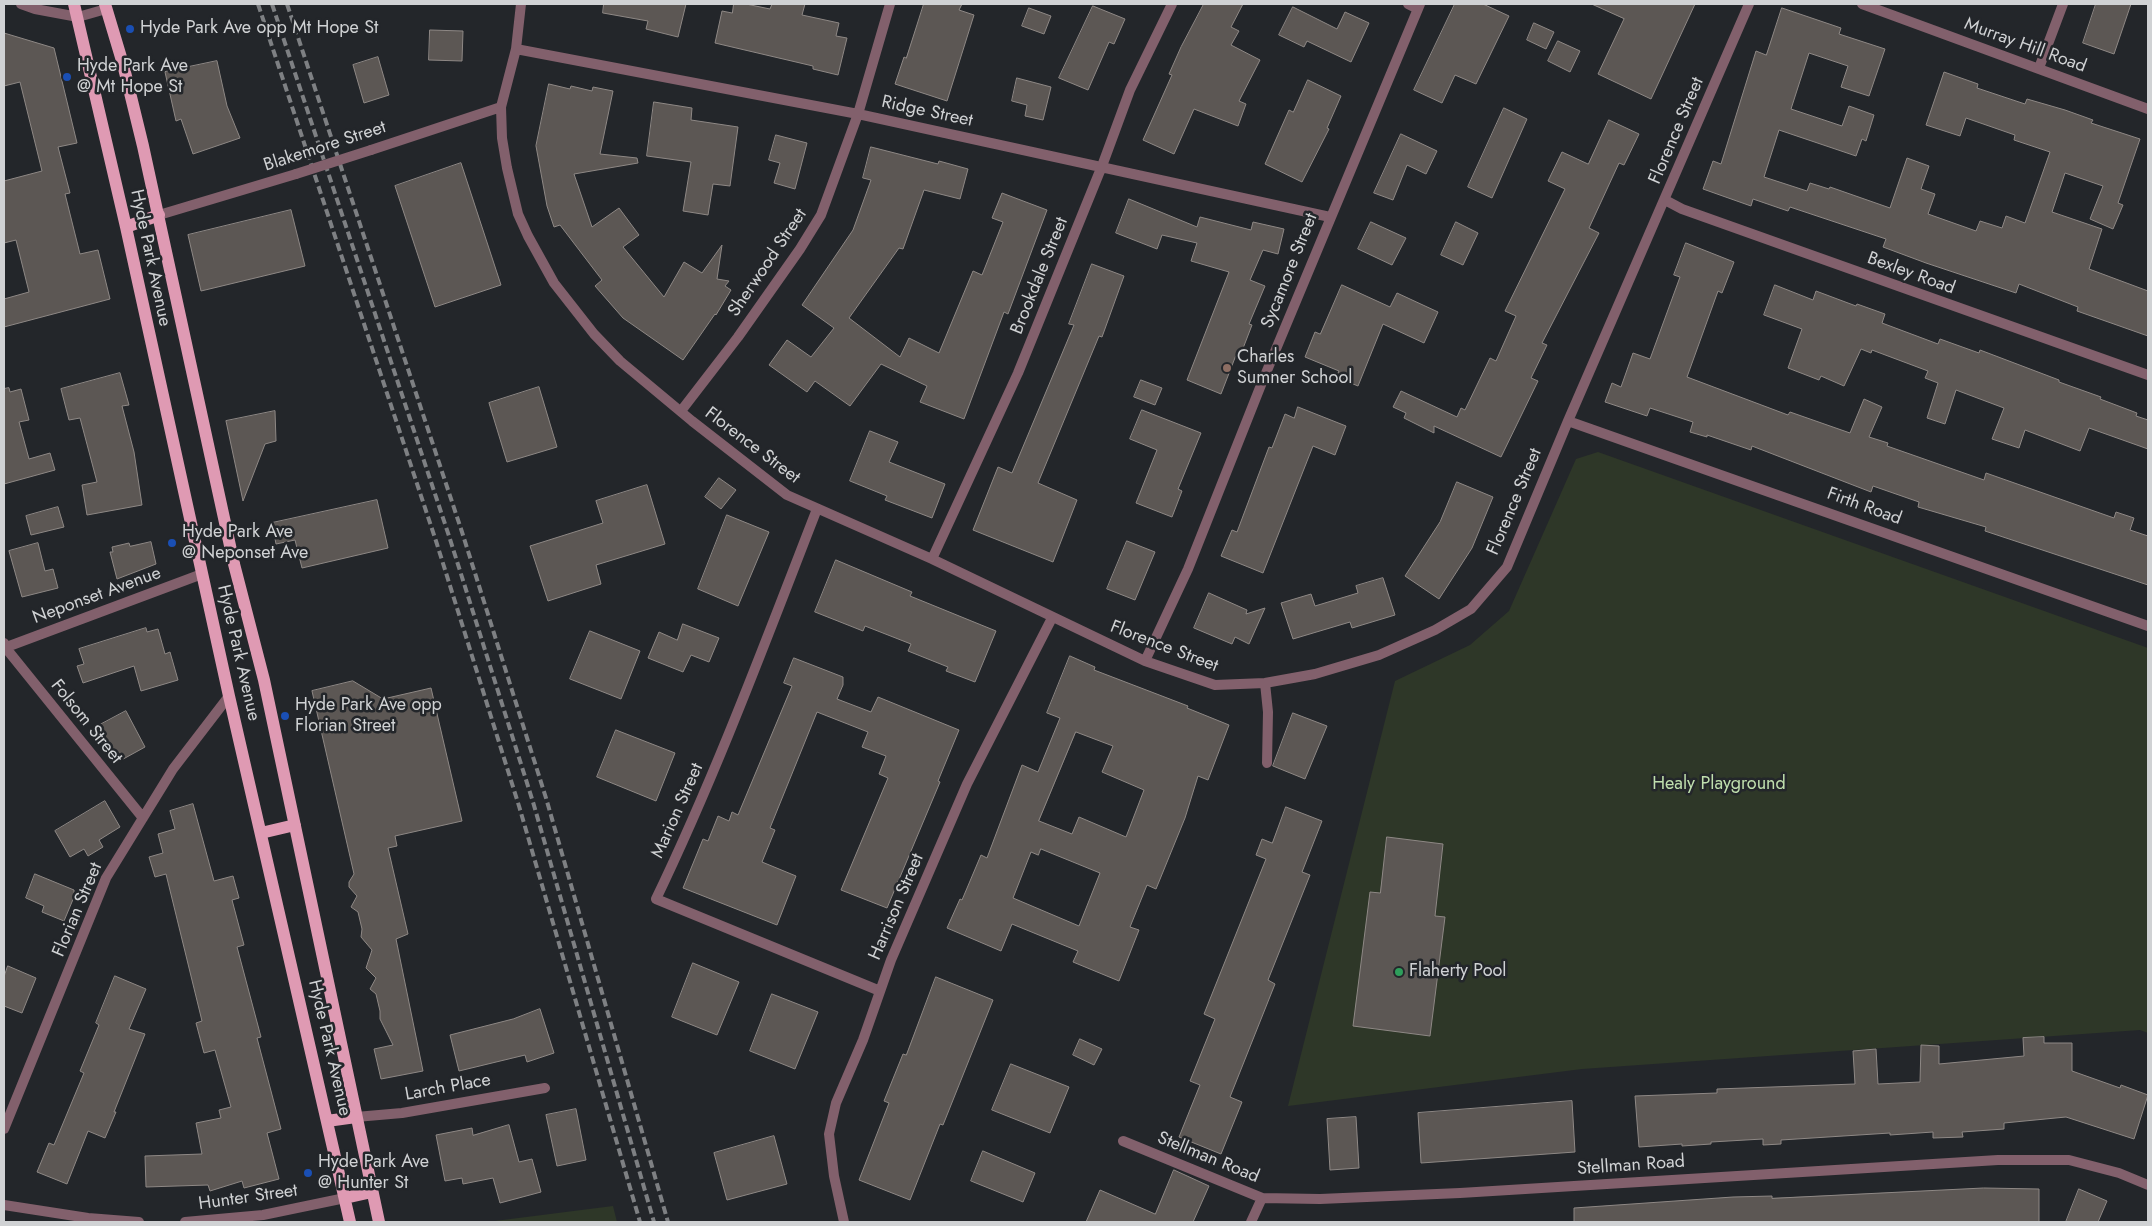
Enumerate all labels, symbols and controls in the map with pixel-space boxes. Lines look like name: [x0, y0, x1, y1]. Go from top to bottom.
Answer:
street label: Murray Hill Road: [1961, 14, 2089, 78]
place label: Hyde Park Ave opp Mt Hope St: [140, 18, 378, 40]
marker: Hyde Park Ave opp Mt Hope St: [124, 23, 136, 35]
place label: Hyde Park Ave @ Mt Hope St: [77, 56, 188, 98]
marker: Hyde Park Ave @ Mt Hope St: [61, 71, 73, 83]
street label: Florence Street: [1645, 74, 1709, 188]
street label: Ridge Street: [879, 92, 975, 132]
street label: Blakemore Street: [261, 117, 389, 177]
street label: Hyde Park Avenue: [125, 188, 175, 328]
street label: Sherwood Street: [724, 205, 812, 321]
street label: Sycamore Street: [1257, 210, 1323, 332]
street label: Brookdale Street: [1007, 214, 1073, 338]
street label: Bexley Road: [1864, 248, 1958, 300]
place label: Charles Sumner School: [1237, 347, 1352, 389]
marker: Charles Sumner School: [1221, 362, 1233, 374]
street label: Florence Street: [700, 403, 804, 489]
street label: Florence Street: [1483, 445, 1547, 559]
street label: Firth Road: [1824, 484, 1904, 530]
place label: Hyde Park Ave @ Neponset Ave: [182, 522, 308, 564]
marker: Hyde Park Ave @ Neponset Ave: [166, 537, 178, 549]
street label: Neponset Avenue: [30, 563, 164, 629]
street label: Hyde Park Avenue: [212, 583, 264, 723]
street label: Florence Street: [1107, 617, 1221, 677]
street label: Folsom Street: [46, 676, 126, 768]
place label: Hyde Park Ave opp Florian Street: [295, 695, 442, 738]
marker: Hyde Park Ave opp Florian Street: [279, 710, 291, 722]
street label: Marion Street: [647, 760, 709, 862]
park label: Healy Playground: [1652, 774, 1786, 796]
street label: Harrison Street: [865, 851, 929, 963]
street label: Florian Street: [48, 860, 108, 960]
place label: Flaherty Pool: [1409, 961, 1506, 983]
marker: Flaherty Pool: [1393, 966, 1405, 978]
street label: Hyde Park Avenue: [303, 978, 355, 1118]
street label: Larch Place: [403, 1070, 493, 1106]
street label: Stellman Road: [1154, 1128, 1262, 1188]
street label: Stellman Road: [1576, 1151, 1686, 1181]
place label: Hyde Park Ave @ Hunter St: [318, 1152, 429, 1194]
marker: Hyde Park Ave @ Hunter St: [302, 1167, 314, 1179]
street label: Hunter Street: [197, 1180, 299, 1216]

